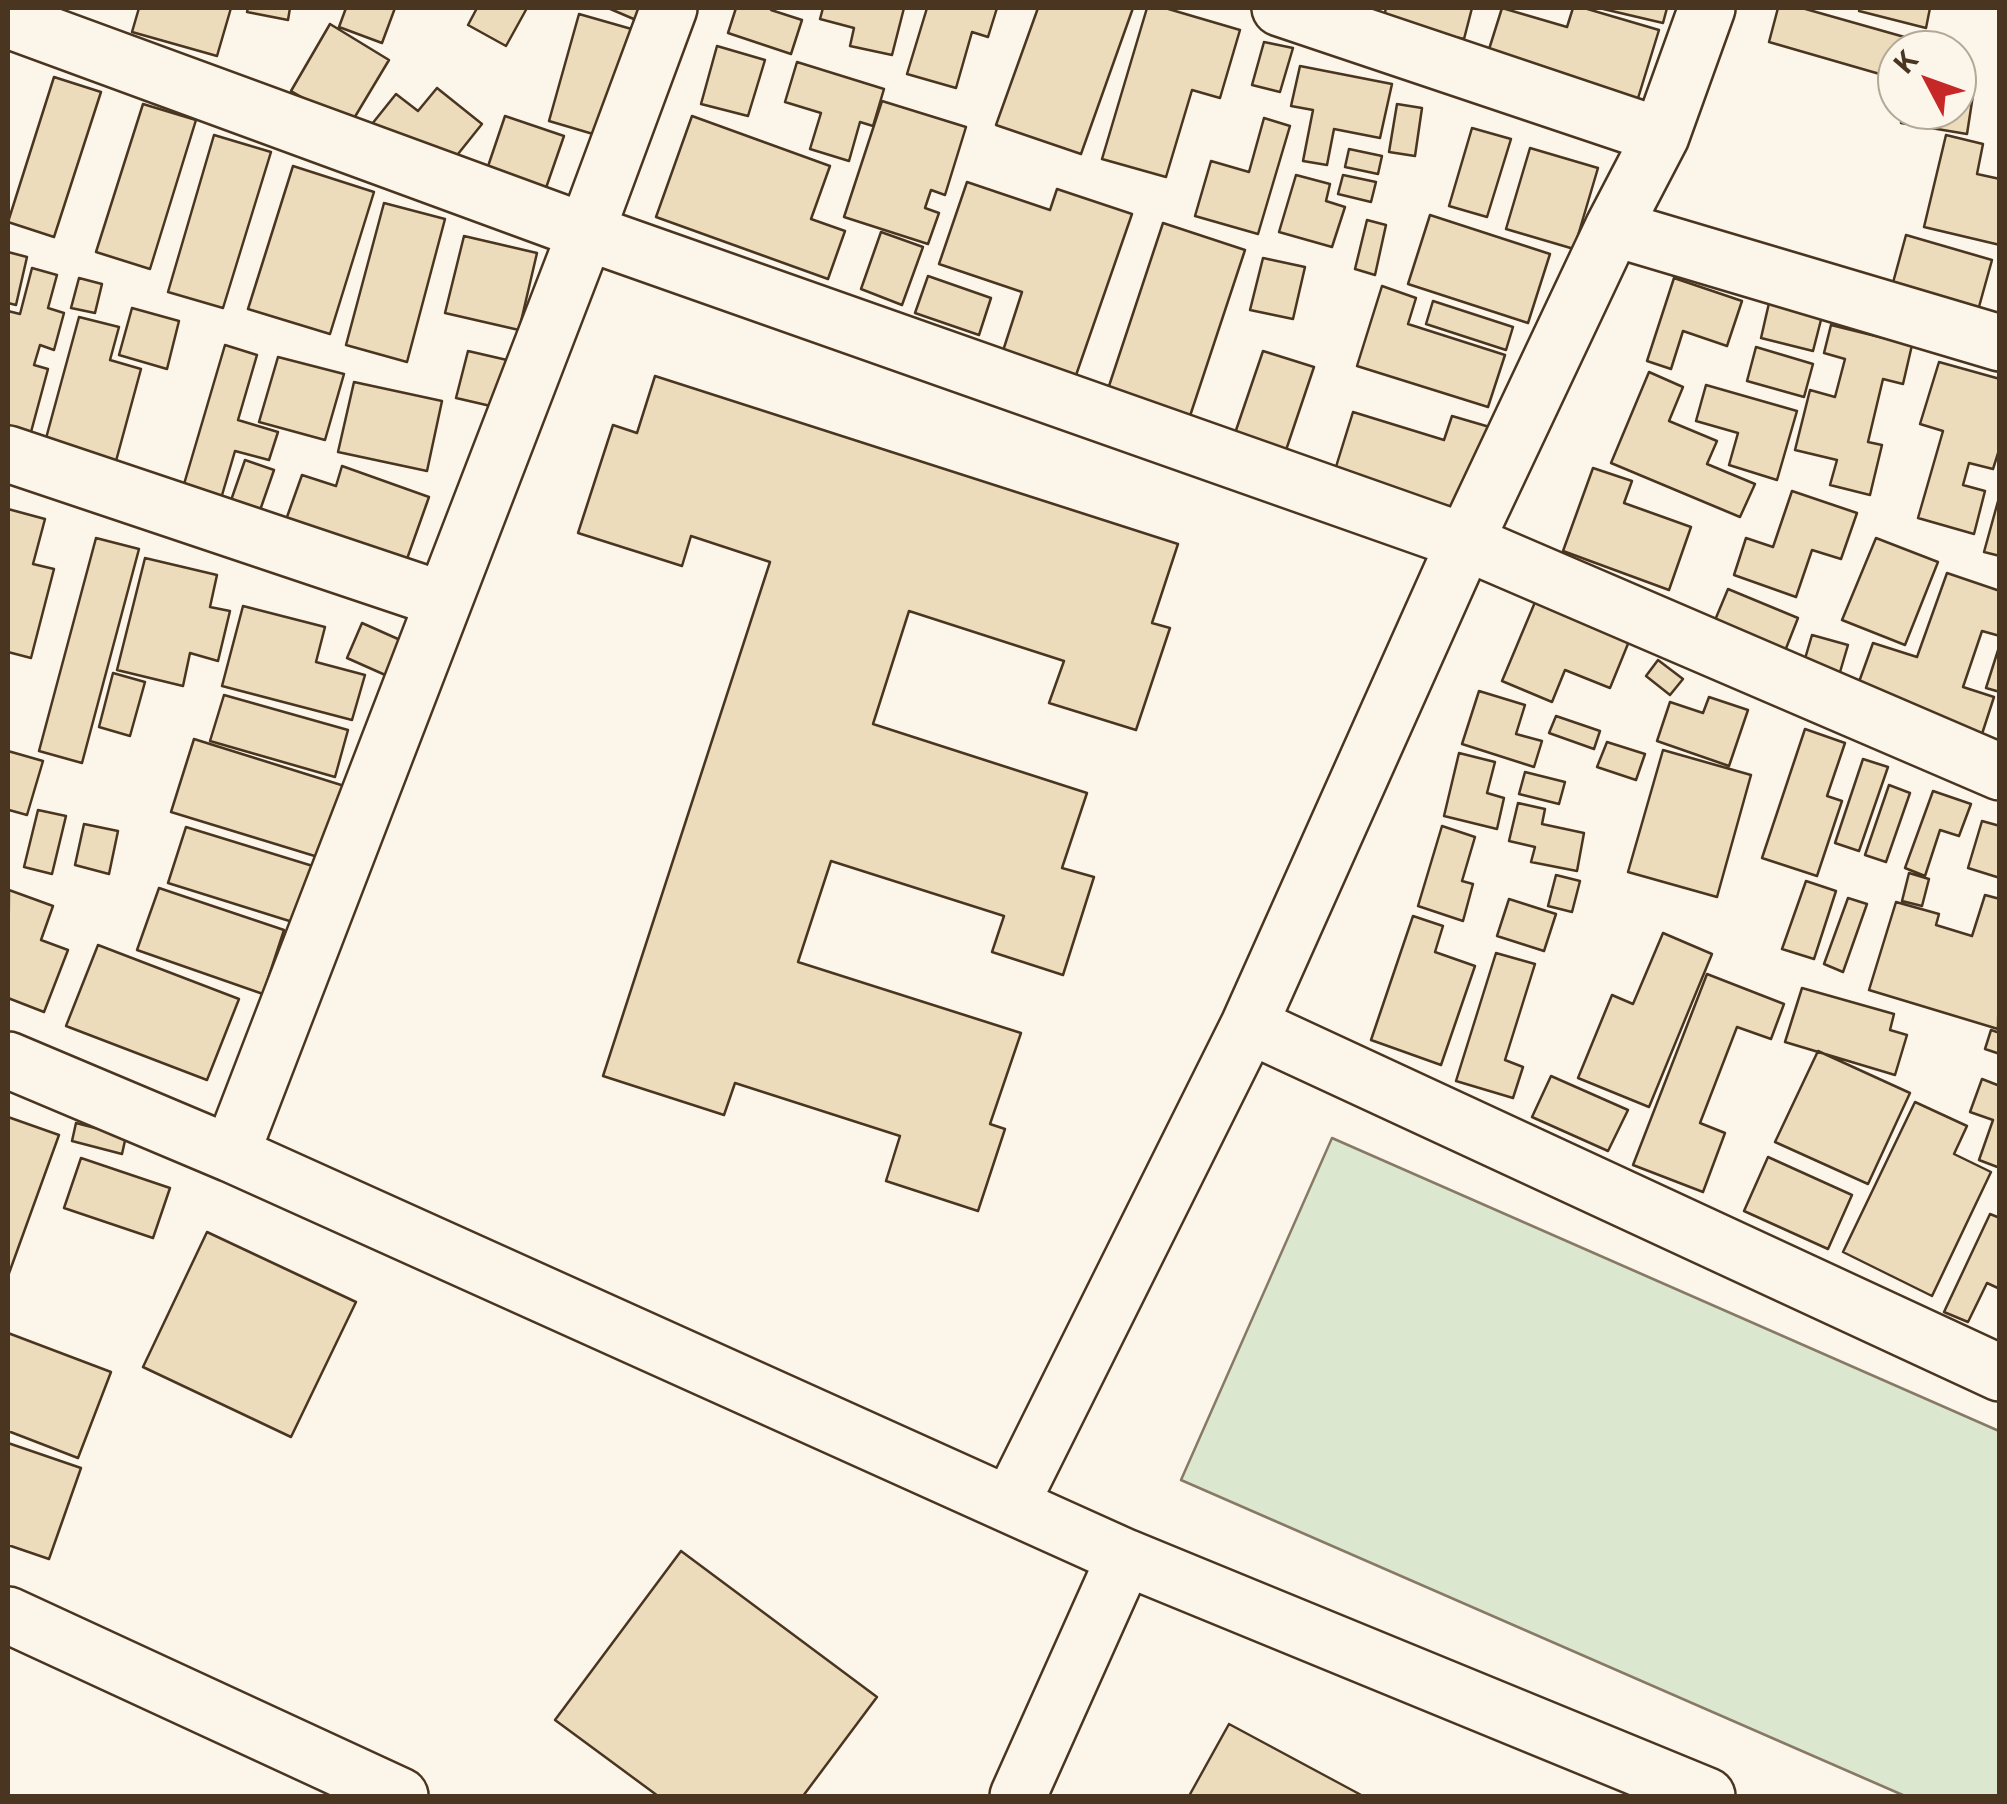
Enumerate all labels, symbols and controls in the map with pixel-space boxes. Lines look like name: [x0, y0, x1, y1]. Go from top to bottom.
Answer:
north arrow: [1877, 30, 1977, 130]
text: K: [1886, 43, 1925, 80]

